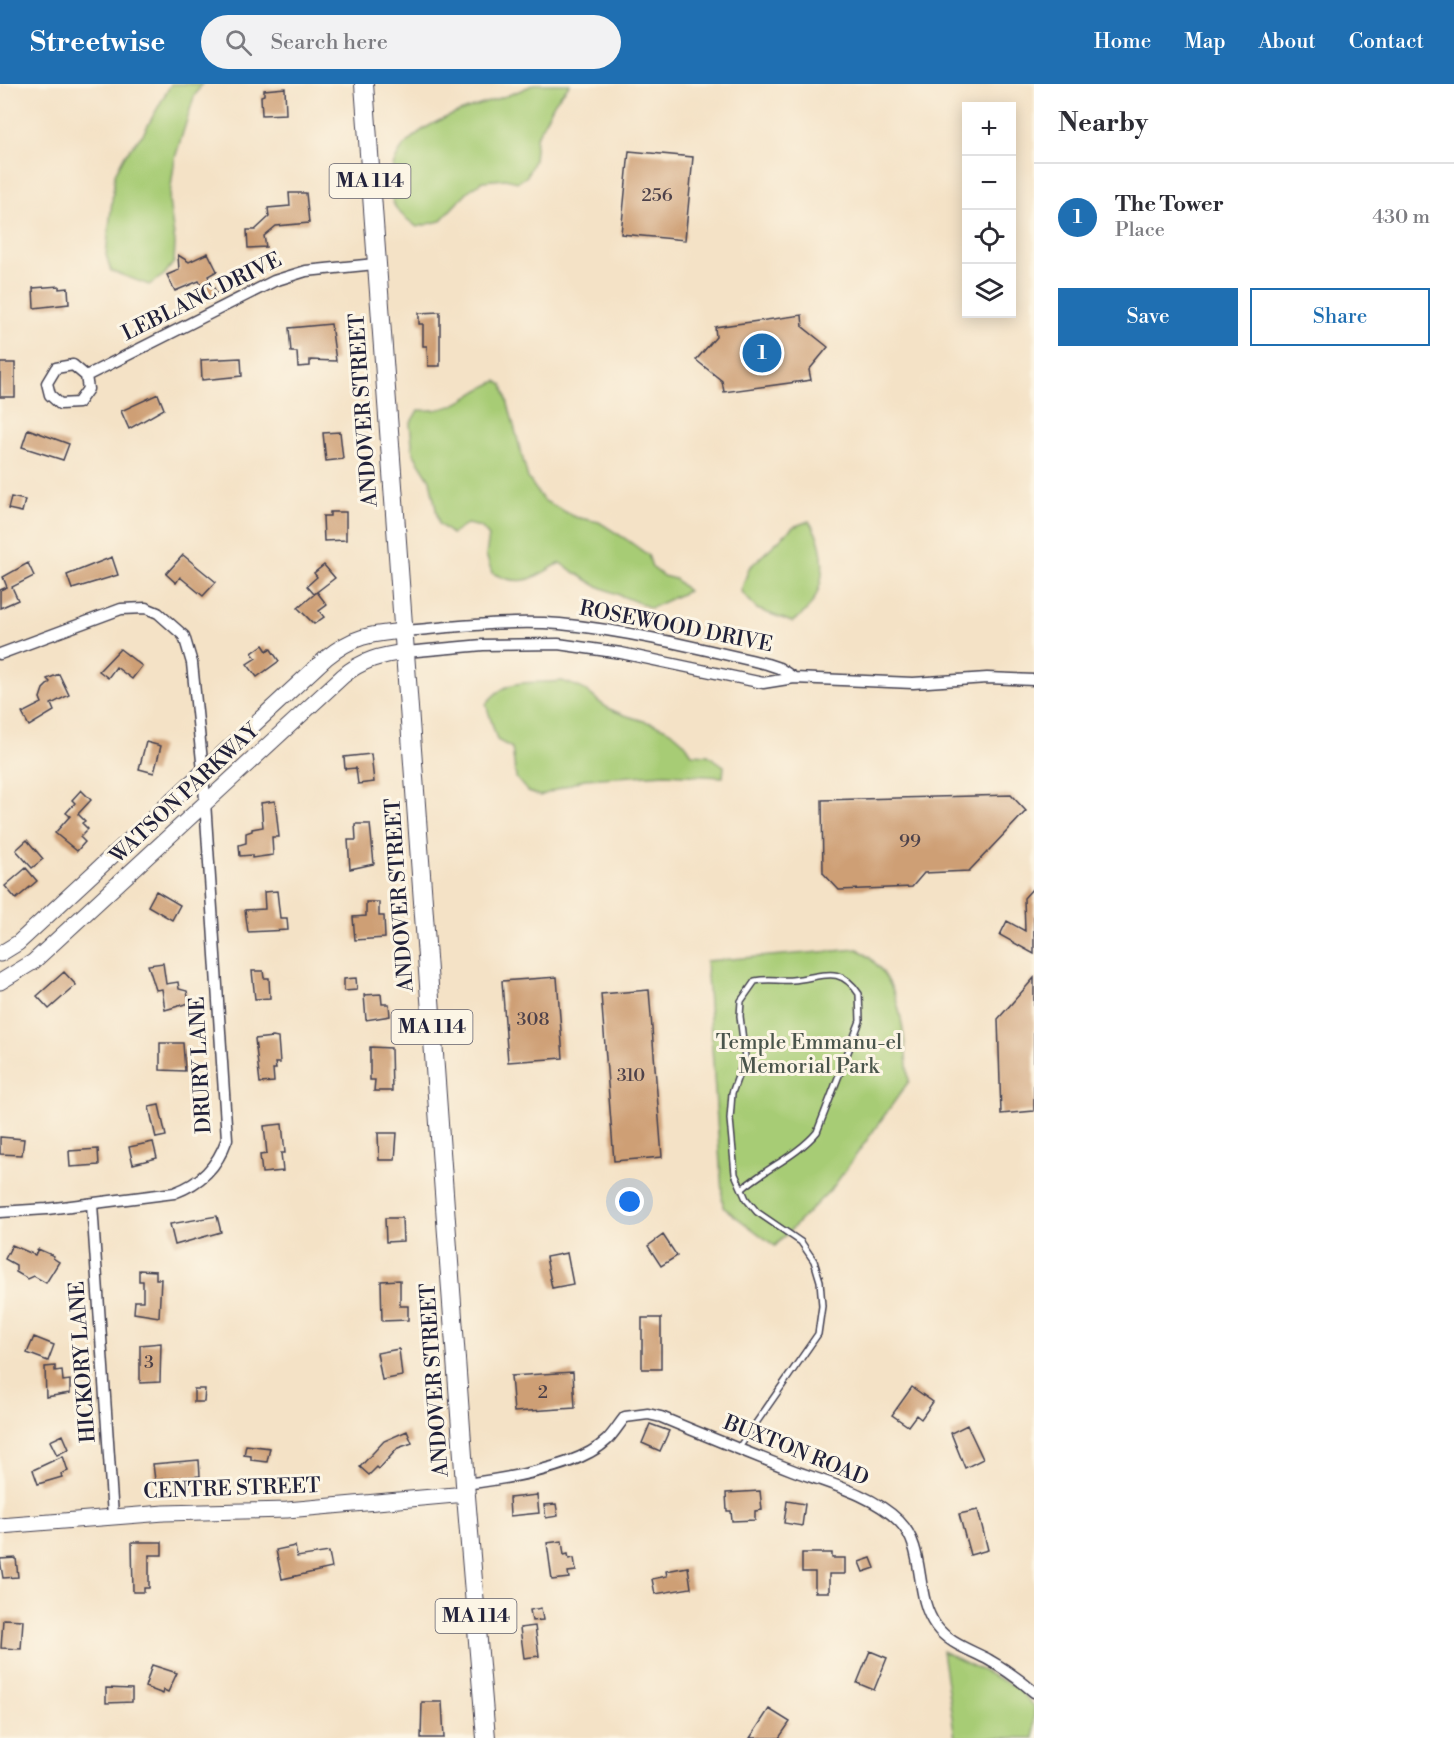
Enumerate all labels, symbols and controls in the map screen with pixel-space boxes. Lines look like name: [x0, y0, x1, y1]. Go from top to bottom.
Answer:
search box: [201, 15, 621, 69]
text: Streetwise: [30, 25, 165, 60]
icon: search: [222, 26, 255, 59]
text: Search here: [270, 29, 388, 56]
text: Home: [1094, 29, 1151, 55]
text: Map: [1184, 29, 1226, 55]
text: About: [1259, 29, 1316, 55]
text: Contact: [1349, 29, 1424, 55]
map controls: [962, 102, 1016, 318]
button: +: [962, 102, 1016, 156]
text: Nearby: [1058, 107, 1148, 139]
button: −: [962, 156, 1016, 210]
road number: MA 114: [330, 164, 410, 198]
house number: 256: [641, 184, 673, 207]
text: The Tower: [1115, 191, 1224, 218]
text: 1: [1073, 205, 1082, 230]
text: 430 m: [1372, 205, 1430, 230]
button: locate: [962, 210, 1016, 264]
text: Place: [1115, 218, 1165, 243]
street label: LEBLANC DRIVE: [118, 247, 286, 347]
button: layers: [962, 264, 1016, 318]
button: Save: [1058, 288, 1238, 346]
button: Share: [1250, 288, 1430, 346]
street label: ANDOVER STREET: [344, 312, 384, 509]
pin: 1: [742, 330, 782, 376]
street label: ROSEWOOD DRIVE: [577, 595, 775, 659]
street label: WATSON PARKWAY: [104, 717, 266, 870]
street label: ANDOVER STREET: [380, 797, 420, 994]
house number: 99: [899, 830, 921, 853]
street label: DRURY LANE: [184, 996, 218, 1134]
house number: 308: [517, 1008, 549, 1031]
road number: MA 114: [392, 1010, 472, 1044]
park label: Temple Emmanu-el Memorial Park: [716, 1030, 902, 1080]
house number: 310: [617, 1064, 645, 1087]
your location: [615, 1187, 644, 1216]
street label: HICKORY LANE: [64, 1280, 102, 1444]
street label: ANDOVER STREET: [415, 1282, 455, 1479]
house number: 3: [144, 1351, 154, 1374]
house number: 2: [538, 1381, 548, 1404]
street label: BUXTON ROAD: [719, 1410, 872, 1492]
street label: CENTRE STREET: [143, 1473, 321, 1505]
road number: MA 114: [436, 1599, 516, 1633]

